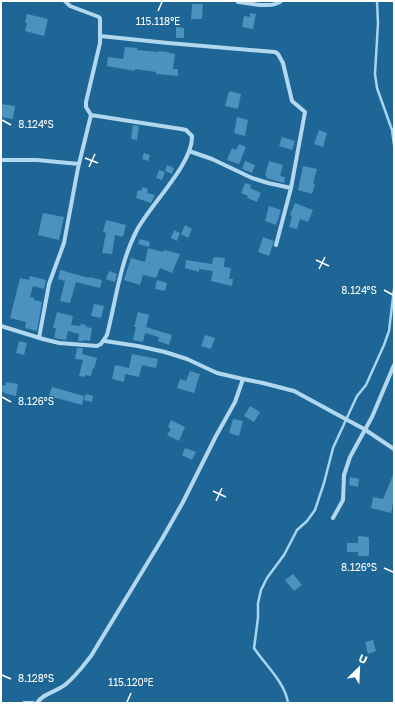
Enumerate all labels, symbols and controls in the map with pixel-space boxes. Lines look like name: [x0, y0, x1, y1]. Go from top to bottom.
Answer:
text: 115.118°E: [136, 15, 180, 27]
text: 8.124°S: [18, 118, 54, 130]
text: 8.124°S: [341, 284, 377, 296]
text: 8.126°S: [18, 395, 54, 407]
text: 8.126°S: [341, 561, 377, 573]
north arrow: [339, 648, 379, 688]
text: U: [357, 651, 370, 666]
text: 8.128°S: [18, 672, 54, 684]
text: 115.120°E: [108, 676, 154, 688]

